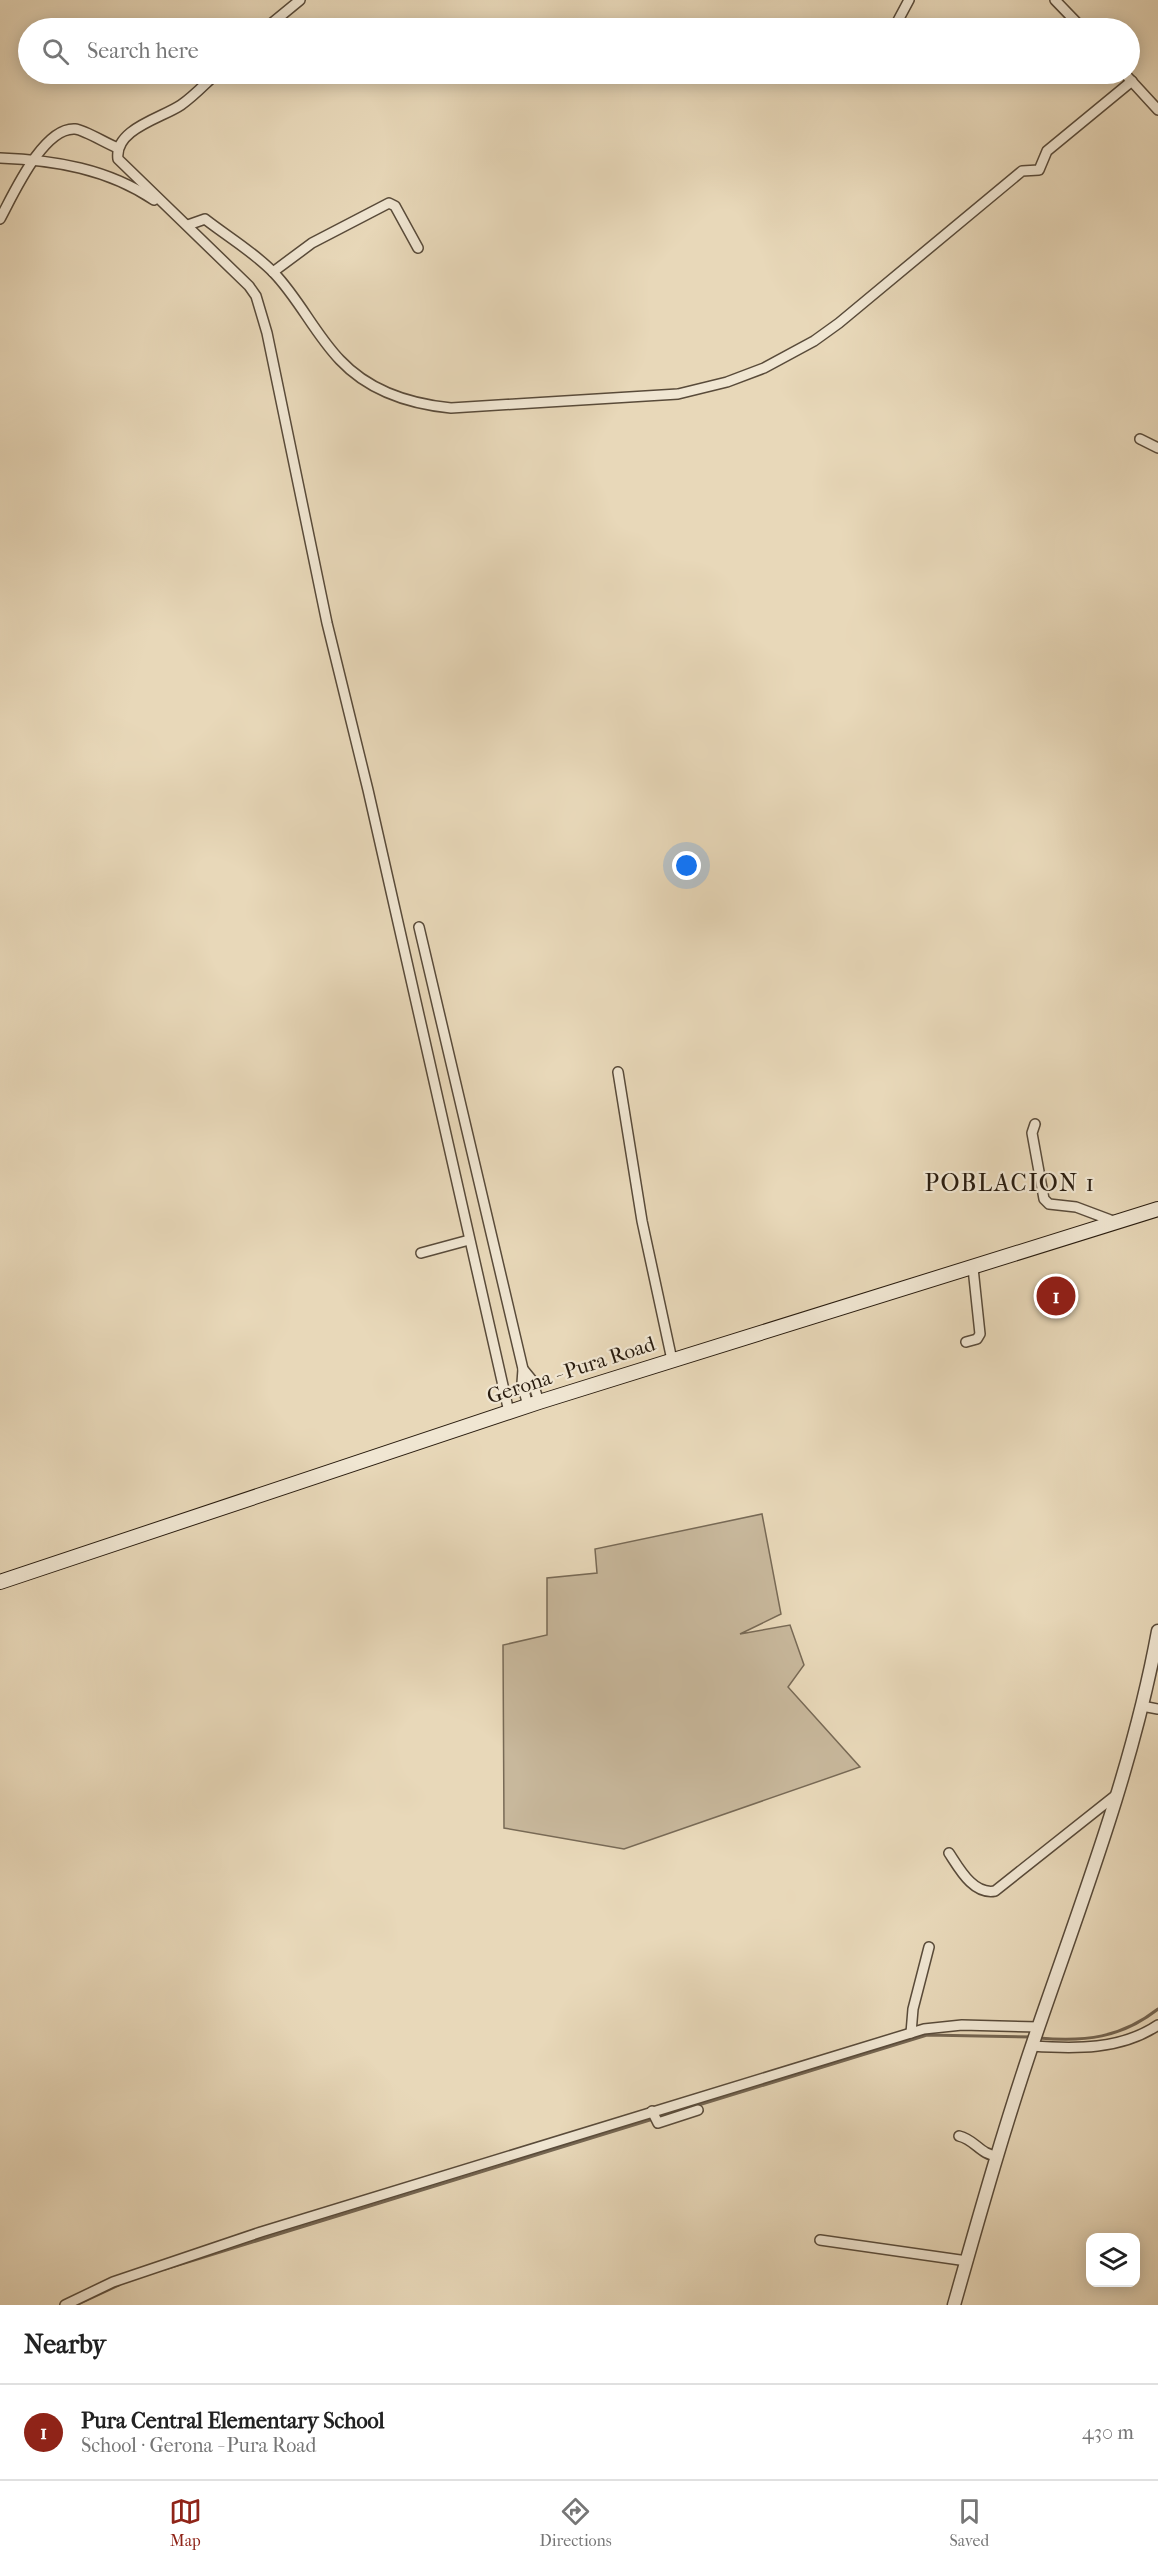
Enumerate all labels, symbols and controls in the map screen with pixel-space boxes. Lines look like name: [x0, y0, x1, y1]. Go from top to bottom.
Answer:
search box: [18, 18, 1140, 84]
icon: search: [39, 35, 72, 68]
text: Search here: [87, 38, 199, 64]
your location: [672, 851, 701, 880]
district label: POBLACION 1: [925, 1169, 1095, 1197]
pin: 1: [1036, 1274, 1076, 1318]
street label: Gerona - Pura Road: [484, 1331, 659, 1409]
map controls: [1086, 2233, 1140, 2287]
button: layers: [1086, 2233, 1140, 2287]
text: Nearby: [24, 2329, 106, 2360]
text: Pura Central Elementary School: [81, 2408, 385, 2434]
text: 1: [40, 2421, 47, 2444]
text: 430 m: [1082, 2421, 1134, 2444]
text: School · Gerona - Pura Road: [81, 2434, 317, 2457]
tab: Map: [169, 2495, 202, 2550]
tab: Directions: [540, 2495, 612, 2550]
tab: Saved: [949, 2495, 989, 2550]

